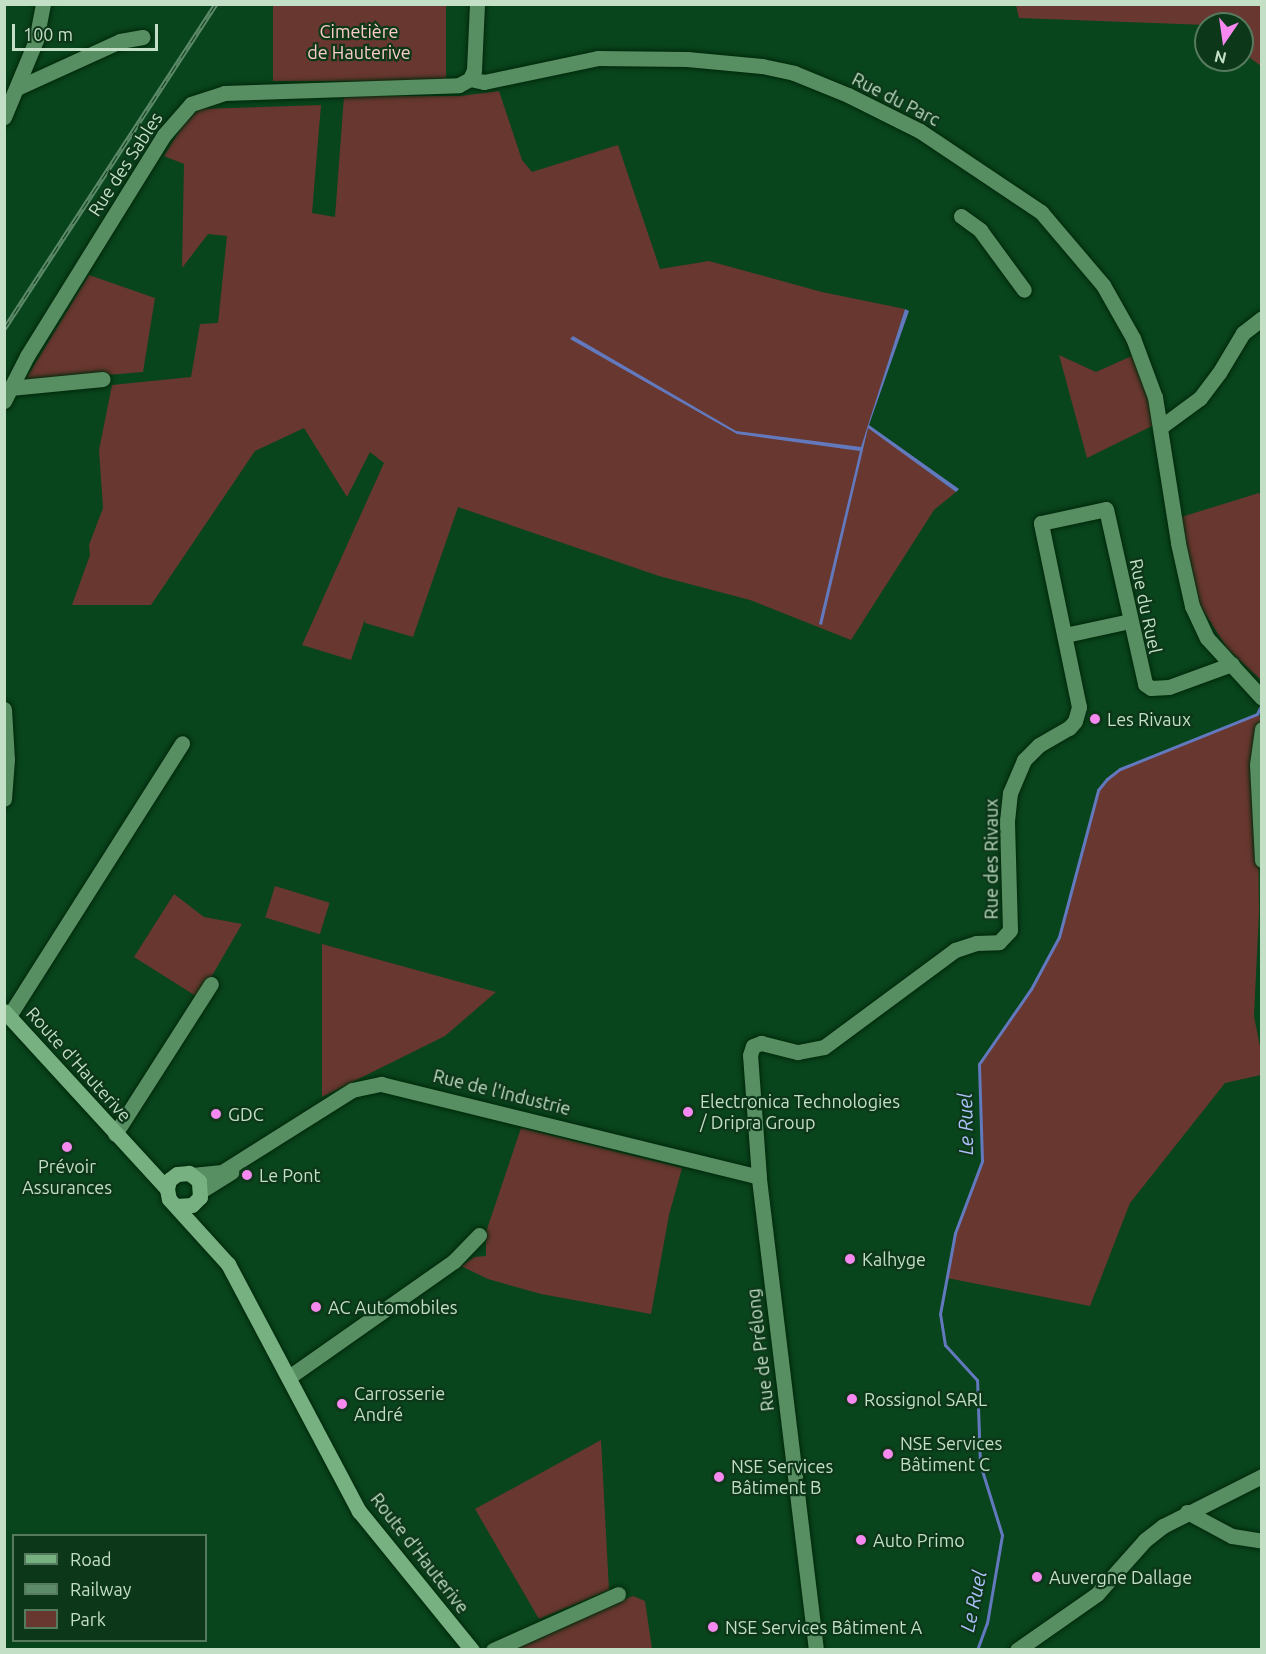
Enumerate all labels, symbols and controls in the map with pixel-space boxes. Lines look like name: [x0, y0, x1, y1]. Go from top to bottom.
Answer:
scale bar: [15, 12, 160, 50]
north arrow: [1194, 12, 1254, 72]
park label: Cimetière de Hauterive: [307, 21, 411, 63]
text: 100 m: [23, 24, 73, 44]
text: N: [1213, 47, 1228, 68]
street label: Rue du Parc: [849, 68, 943, 130]
street label: Rue des Sables: [83, 108, 167, 220]
street label: Rue du Ruel: [1125, 556, 1167, 656]
place label: Les Rivaux: [1107, 708, 1191, 730]
marker: Les Rivaux: [1088, 712, 1102, 726]
street label: Rue des Rivaux: [980, 799, 1002, 919]
street label: Route d'Hauterive: [22, 1002, 136, 1126]
street label: Rue de l'Industrie: [431, 1064, 573, 1120]
place label: Electronica Technologies / Dripra Group: [700, 1091, 900, 1134]
water label: Le Ruel: [952, 1093, 978, 1155]
place label: GDC: [228, 1103, 264, 1125]
marker: Electronica Technologies / Dripra Group: [681, 1105, 695, 1119]
marker: GDC: [209, 1107, 223, 1121]
marker: Prévoir Assurances: [60, 1140, 74, 1154]
place label: Prévoir Assurances: [22, 1156, 112, 1198]
place label: Le Pont: [259, 1164, 321, 1186]
marker: Le Pont: [240, 1168, 254, 1182]
place label: Kalhyge: [862, 1248, 926, 1270]
marker: Kalhyge: [843, 1252, 857, 1266]
street label: Rue de Prélong: [742, 1287, 778, 1413]
place label: AC Automobiles: [328, 1296, 458, 1318]
marker: AC Automobiles: [309, 1300, 323, 1314]
place label: Carrosserie André: [354, 1383, 445, 1426]
place label: Rossignol SARL: [864, 1388, 987, 1410]
marker: Rossignol SARL: [845, 1392, 859, 1406]
marker: Carrosserie André: [335, 1397, 349, 1411]
place label: NSE Services Bâtiment C: [900, 1433, 1002, 1476]
marker: NSE Services Bâtiment C: [881, 1447, 895, 1461]
place label: NSE Services Bâtiment B: [731, 1456, 833, 1498]
marker: NSE Services Bâtiment B: [712, 1470, 726, 1484]
street label: Route d'Hauterive: [366, 1488, 474, 1618]
place label: Auto Primo: [873, 1529, 965, 1551]
marker: Auto Primo: [854, 1533, 868, 1547]
legend: [12, 1534, 207, 1642]
text: Road: [70, 1549, 112, 1569]
place label: Auvergne Dallage: [1049, 1566, 1192, 1588]
water label: Le Ruel: [955, 1568, 991, 1634]
marker: Auvergne Dallage: [1030, 1570, 1044, 1584]
text: Railway: [70, 1579, 131, 1599]
text: Park: [70, 1609, 106, 1629]
place label: NSE Services Bâtiment A: [725, 1616, 922, 1638]
marker: NSE Services Bâtiment A: [706, 1620, 720, 1634]

